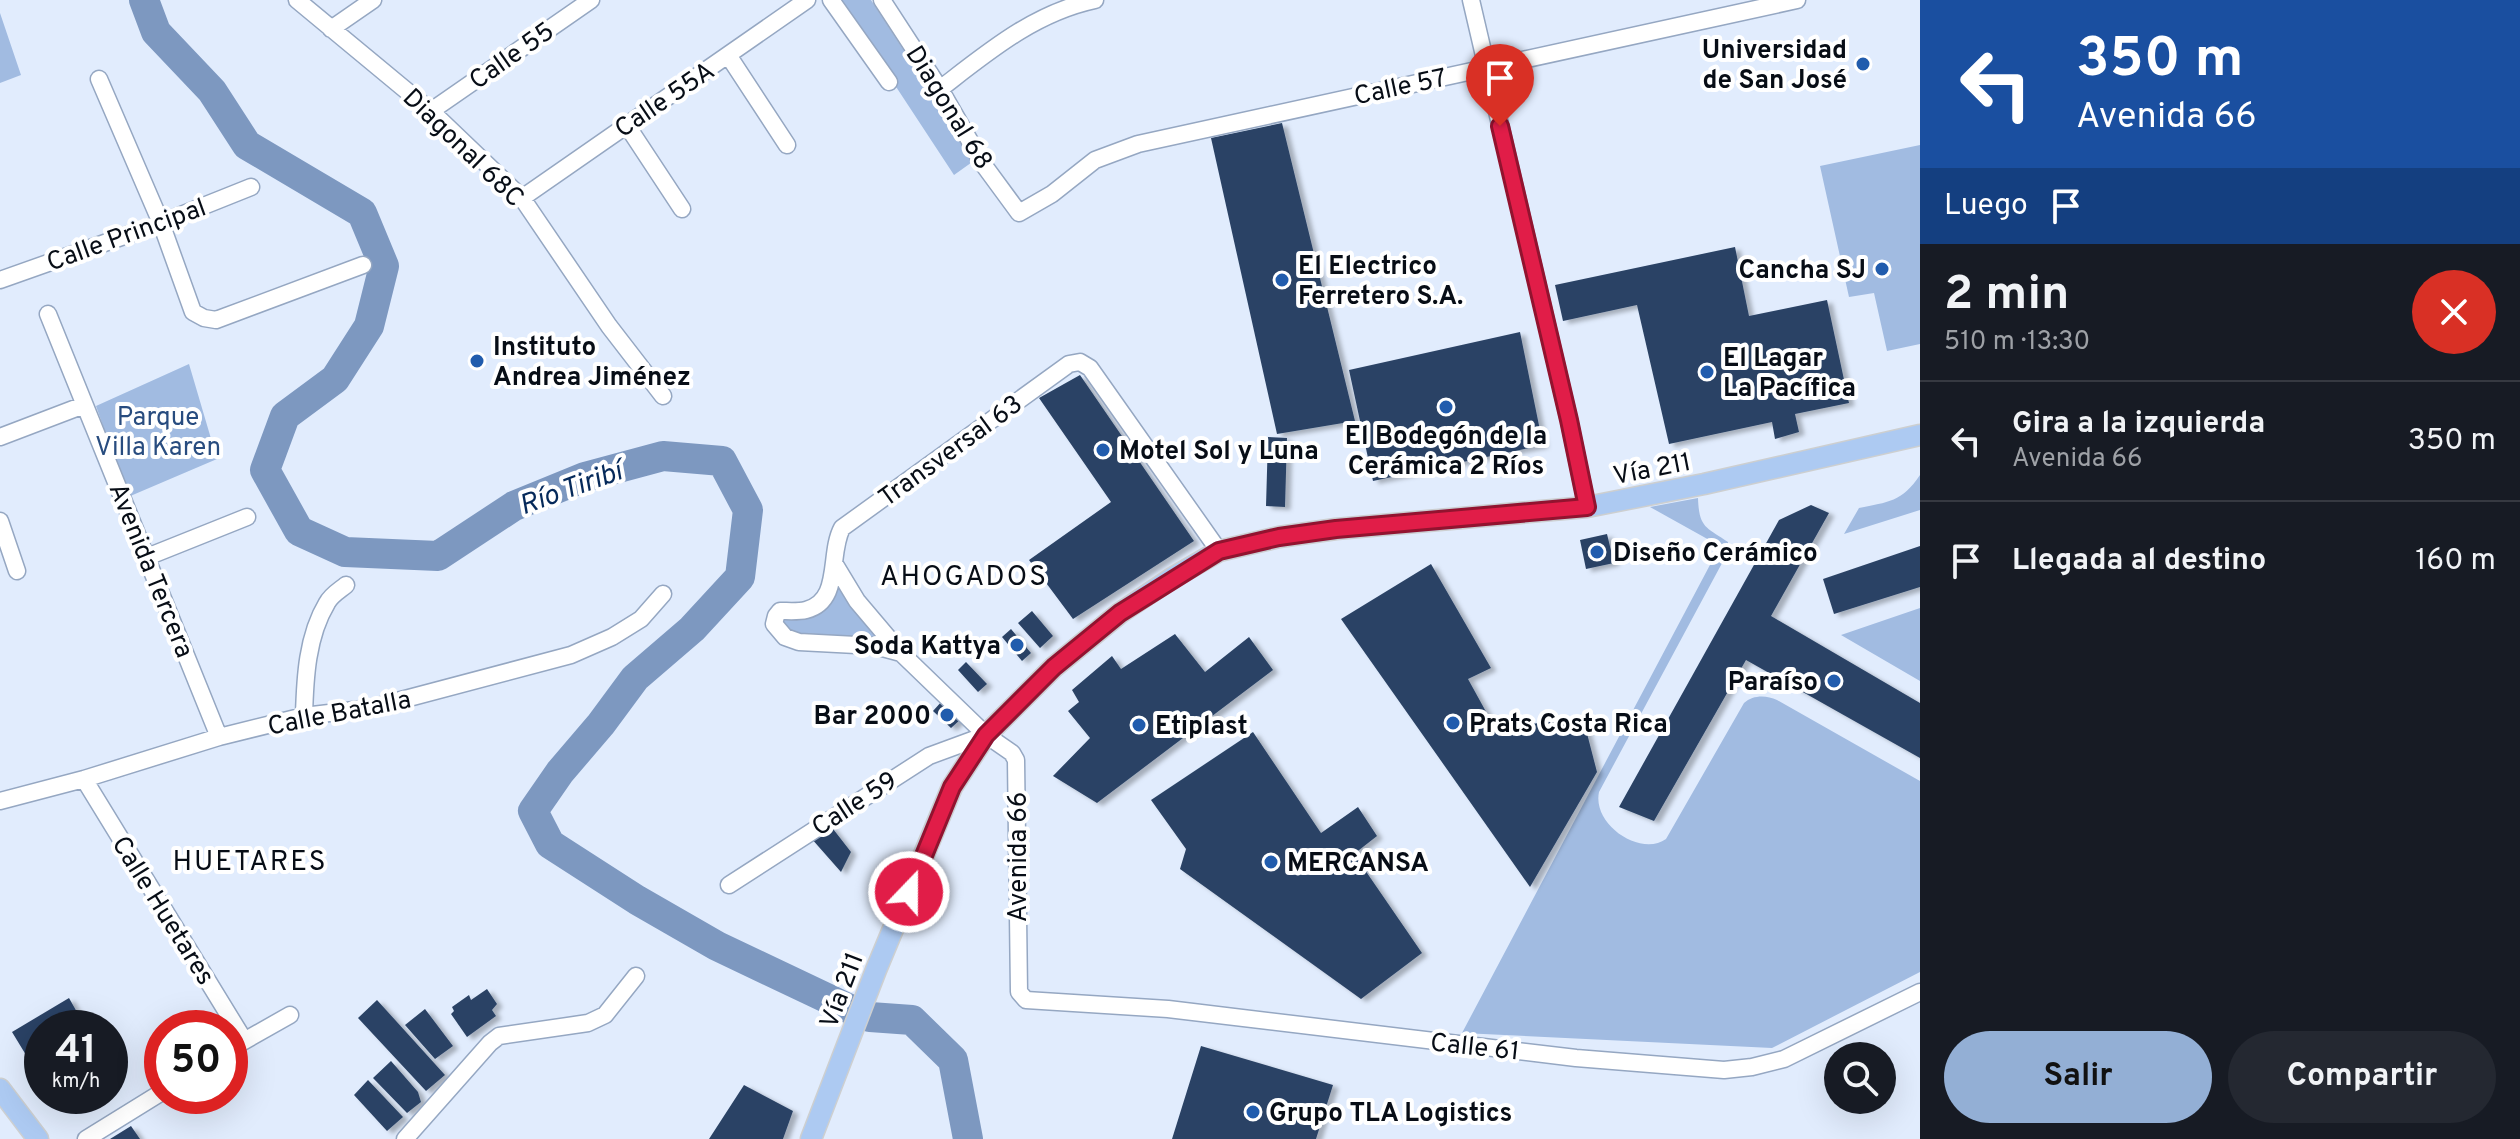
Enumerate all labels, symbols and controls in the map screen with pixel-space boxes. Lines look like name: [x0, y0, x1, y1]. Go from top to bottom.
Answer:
street label: Calle 55: [463, 16, 561, 98]
text: 350 m: [2076, 26, 2244, 96]
icon: left: [1944, 32, 2048, 136]
place label: Universidad de San José: [1702, 35, 1847, 98]
street label: Diagonal 68: [897, 40, 999, 176]
pin: [1466, 44, 1534, 126]
marker: Universidad de San José: [1854, 55, 1872, 73]
street label: Calle 55A: [609, 56, 722, 147]
icon: arrive: [1478, 56, 1522, 100]
street label: Calle 57: [1351, 63, 1450, 114]
street label: Diagonal 68C: [394, 83, 530, 215]
text: Avenida 66: [2076, 95, 2257, 141]
icon: arrive: [2044, 184, 2088, 228]
text: Luego: [1944, 188, 2028, 225]
street label: Calle Principal: [43, 192, 211, 280]
place label: El Electrico Ferretero S.A.: [1298, 251, 1463, 314]
place label: Cancha SJ: [1739, 255, 1866, 288]
marker: Cancha SJ: [1873, 260, 1891, 278]
text: 2 min: [1944, 266, 2069, 326]
button: close: [2412, 270, 2496, 354]
marker: El Electrico Ferretero S.A.: [1273, 271, 1291, 289]
text: 510 m · 13:30: [1944, 326, 2090, 359]
place label: Instituto Andrea Jiménez: [493, 332, 691, 395]
place label: El Lagar La Pacífica: [1723, 343, 1856, 406]
marker: Instituto Andrea Jiménez: [468, 352, 486, 370]
marker: El Lagar La Pacífica: [1698, 363, 1716, 381]
street label: Transversal 63: [873, 389, 1030, 515]
marker: El Bodegón de la Cerámica 2 Ríos: [1437, 398, 1455, 416]
park label: Parque Villa Karen: [95, 402, 221, 465]
text: Gira a la izquierda: [2012, 406, 2265, 443]
icon: left: [1944, 419, 1988, 463]
place label: El Bodegón de la Cerámica 2 Ríos: [1345, 421, 1547, 484]
text: 350 m: [2408, 423, 2496, 460]
place label: Motel Sol y Luna: [1119, 436, 1319, 469]
marker: Motel Sol y Luna: [1094, 441, 1112, 459]
text: Avenida 66: [2012, 443, 2142, 476]
street label: Vía 211: [1611, 447, 1694, 494]
water label: Río Tiribí: [515, 453, 633, 525]
street label: Avenida Tercera: [100, 479, 200, 663]
place label: Diseño Cerámico: [1613, 538, 1818, 571]
icon: arrive: [1944, 539, 1988, 583]
marker: Diseño Cerámico: [1588, 543, 1606, 561]
text: Llegada al destino: [2012, 543, 2266, 580]
text: 160 m: [2415, 543, 2496, 580]
district label: AHOGADOS: [880, 560, 1048, 596]
place label: Soda Kattya: [854, 631, 1001, 664]
marker: Soda Kattya: [1008, 636, 1026, 654]
place label: Paraíso: [1728, 667, 1818, 700]
marker: Paraíso: [1825, 672, 1843, 690]
street label: Calle Batalla: [265, 684, 414, 745]
place label: Bar 2000: [814, 701, 931, 734]
marker: Bar 2000: [938, 706, 956, 724]
place label: Prats Costa Rica: [1469, 709, 1668, 742]
place label: Etiplast: [1155, 711, 1248, 744]
marker: Prats Costa Rica: [1444, 714, 1462, 732]
marker: Etiplast: [1130, 716, 1148, 734]
street label: Calle 59: [806, 765, 904, 845]
street label: Avenida 66: [1003, 792, 1036, 922]
street label: Calle Huetares: [103, 831, 221, 992]
district label: HUETARES: [172, 845, 328, 881]
place label: MERCANSA: [1287, 848, 1429, 881]
position arrow: [867, 850, 951, 934]
marker: MERCANSA: [1262, 853, 1280, 871]
street label: Vía 211: [814, 948, 873, 1034]
speed limit sign: 50: [144, 1010, 248, 1114]
text: 41: [55, 1027, 97, 1077]
street label: Calle 61: [1429, 1027, 1521, 1070]
button: Salir: [1944, 1031, 2212, 1123]
button: Compartir: [2228, 1031, 2496, 1123]
map controls: [1824, 1042, 1896, 1114]
button: search: [1824, 1042, 1896, 1114]
text: km/h: [52, 1069, 100, 1095]
place label: Grupo TLA Logistics: [1269, 1098, 1512, 1131]
marker: Grupo TLA Logistics: [1244, 1103, 1262, 1121]

